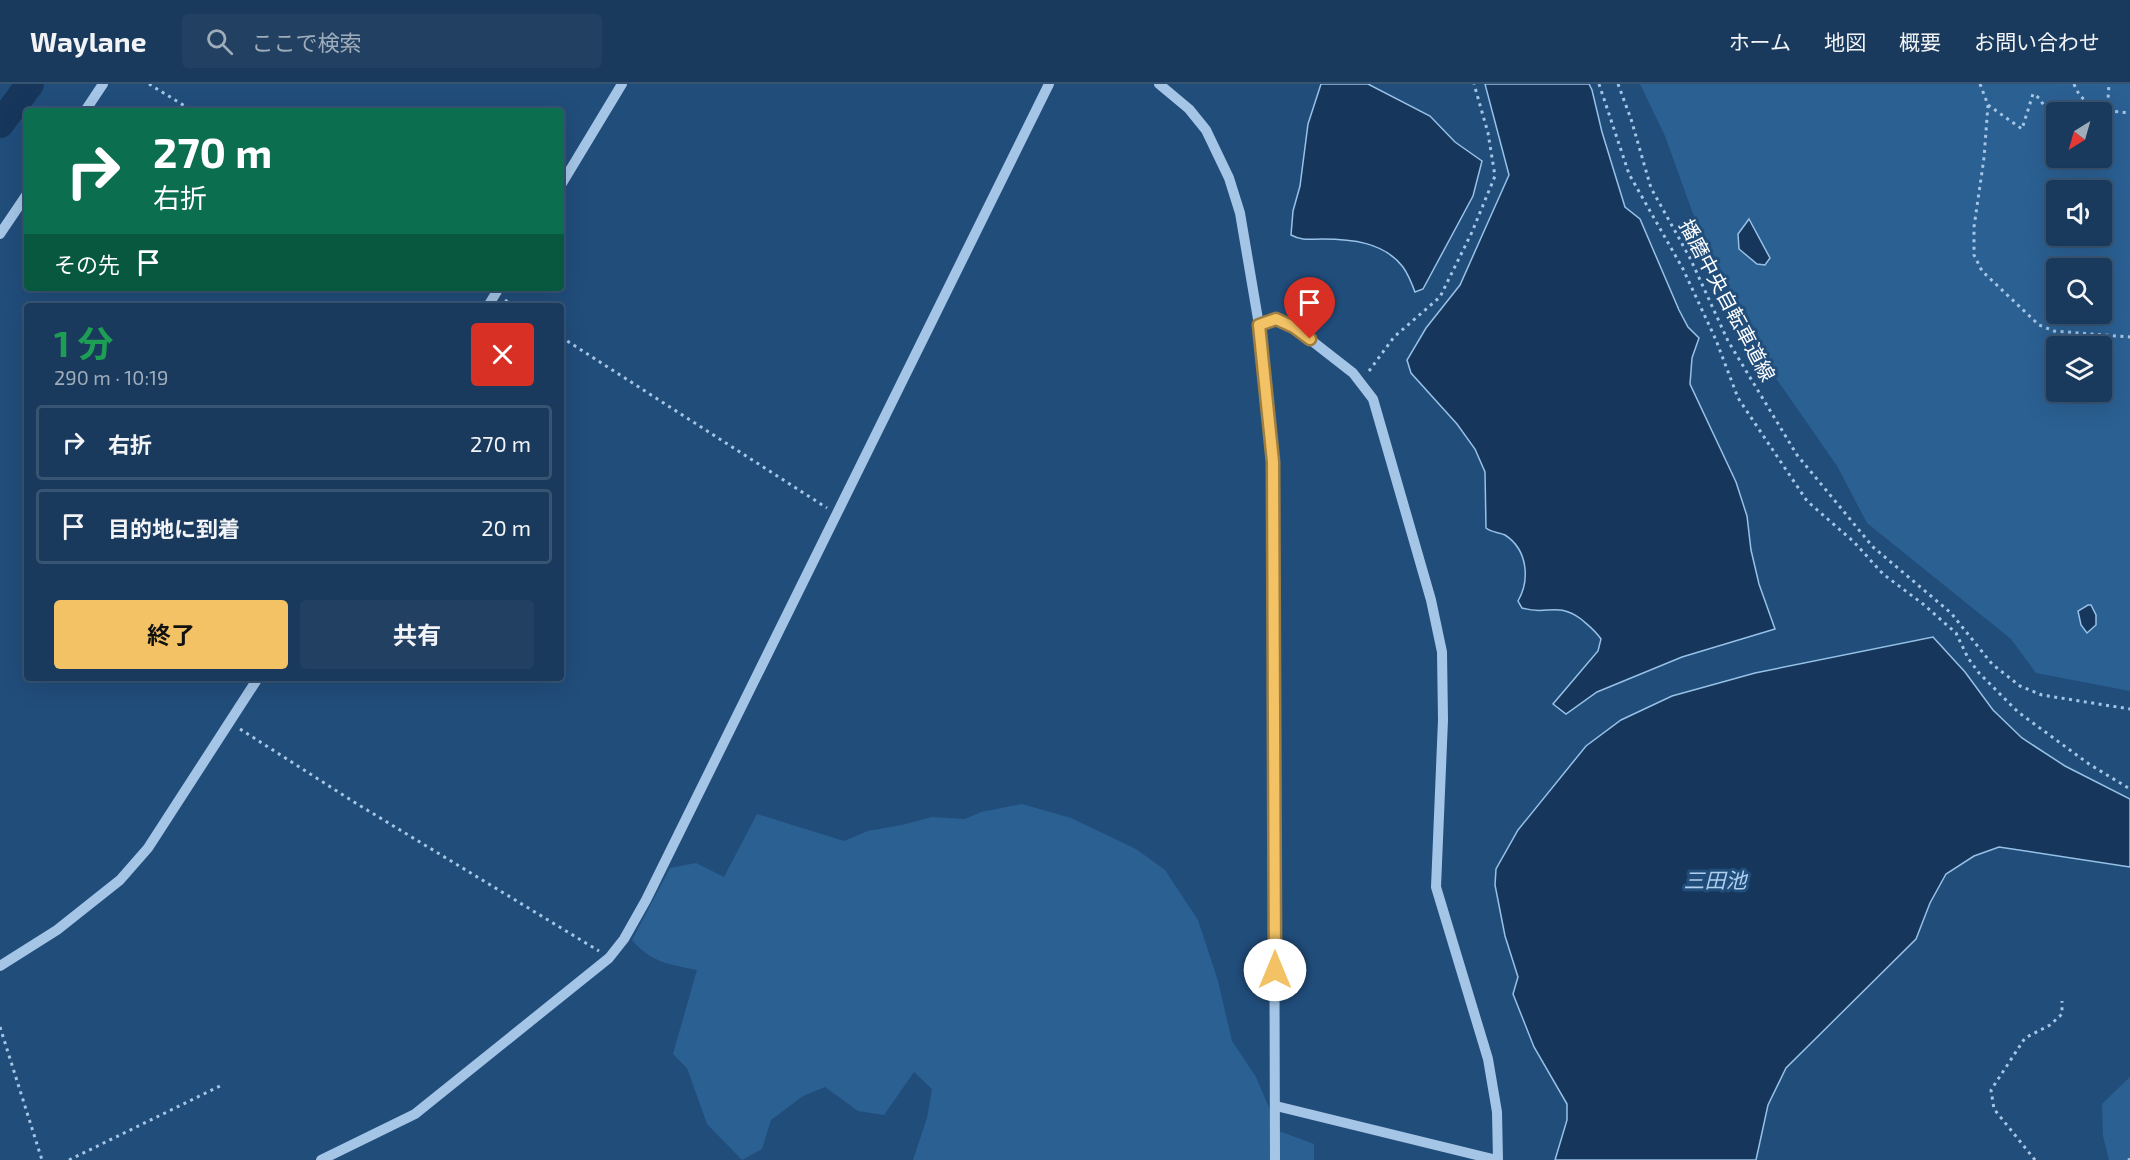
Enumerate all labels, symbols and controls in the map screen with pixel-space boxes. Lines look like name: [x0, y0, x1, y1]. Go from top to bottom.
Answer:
search box: [182, 14, 602, 68]
text: Waylane: [30, 24, 146, 58]
icon: search: [203, 25, 236, 58]
text: ここで検索: [251, 29, 361, 55]
text: ホーム: [1729, 29, 1791, 54]
text: 地図: [1824, 29, 1866, 54]
text: 概要: [1899, 29, 1941, 54]
text: お問い合わせ: [1974, 29, 2100, 54]
north arrow: [2046, 102, 2112, 168]
map controls: [2046, 102, 2112, 402]
text: 270 m: [153, 126, 272, 176]
icon: right: [54, 132, 132, 210]
button: sound: [2046, 180, 2112, 246]
text: 右折: [153, 181, 207, 213]
street label: 播磨中央自転車道線: [1675, 215, 1781, 385]
icon: arrive: [132, 246, 165, 279]
text: その先: [54, 251, 120, 277]
button: search: [2046, 258, 2112, 324]
pin: [1284, 277, 1335, 339]
icon: arrive: [1293, 286, 1326, 319]
text: 1 分: [54, 321, 113, 364]
button: close: [471, 323, 534, 386]
button: layers: [2046, 336, 2112, 402]
text: 290 m · 10:19: [54, 365, 169, 389]
icon: right: [57, 426, 90, 459]
text: 270 m: [470, 430, 531, 456]
text: 右折: [108, 431, 152, 457]
icon: arrive: [57, 510, 90, 543]
text: 20 m: [481, 514, 531, 540]
text: 目的地に到着: [108, 515, 240, 541]
button: 終了: [54, 600, 288, 669]
button: 共有: [300, 600, 534, 669]
water label: 三田池: [1684, 867, 1748, 892]
position arrow: [1243, 938, 1307, 1002]

